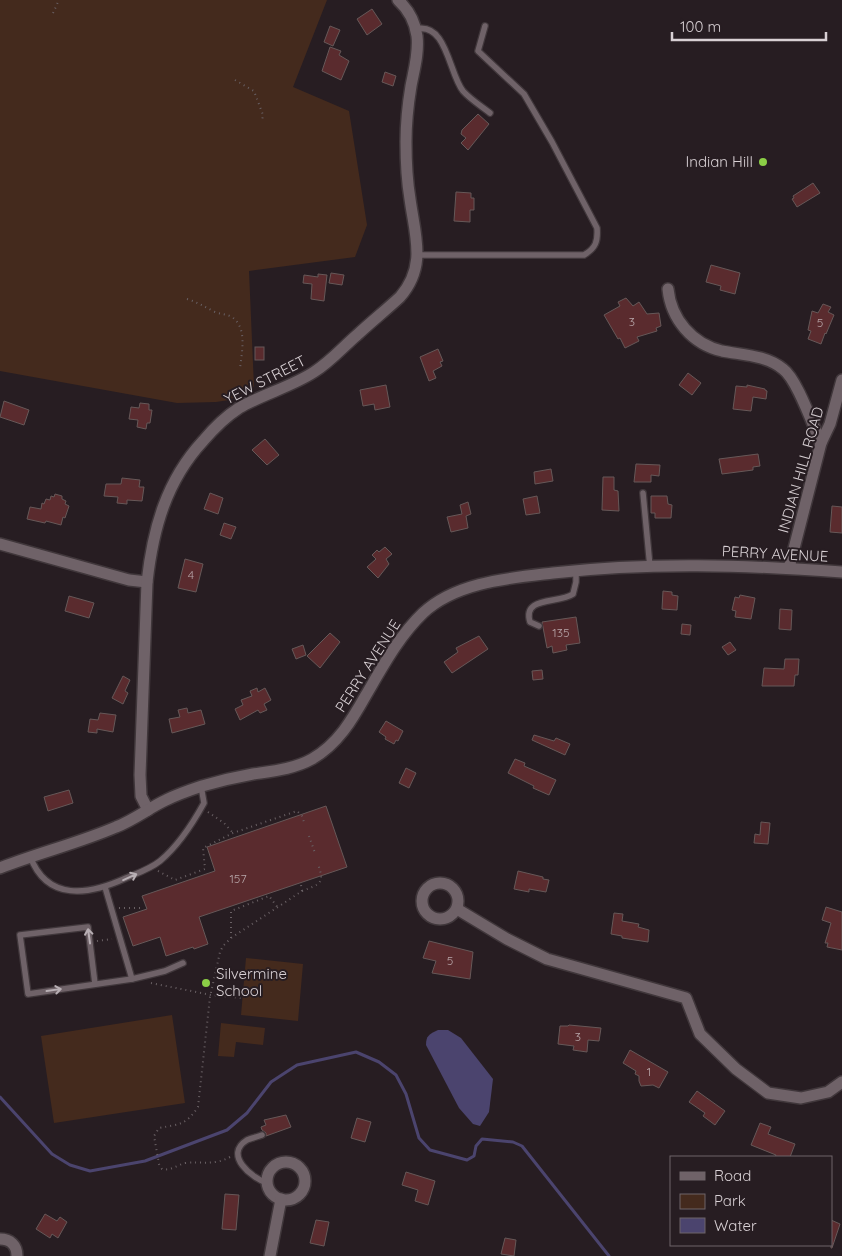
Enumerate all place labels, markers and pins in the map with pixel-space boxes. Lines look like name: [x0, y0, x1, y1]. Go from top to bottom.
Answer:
place label: Indian Hill: [686, 152, 753, 171]
marker: Indian Hill: [757, 156, 769, 168]
place label: Silvermine School: [216, 964, 287, 1000]
marker: Silvermine School: [200, 977, 212, 989]

